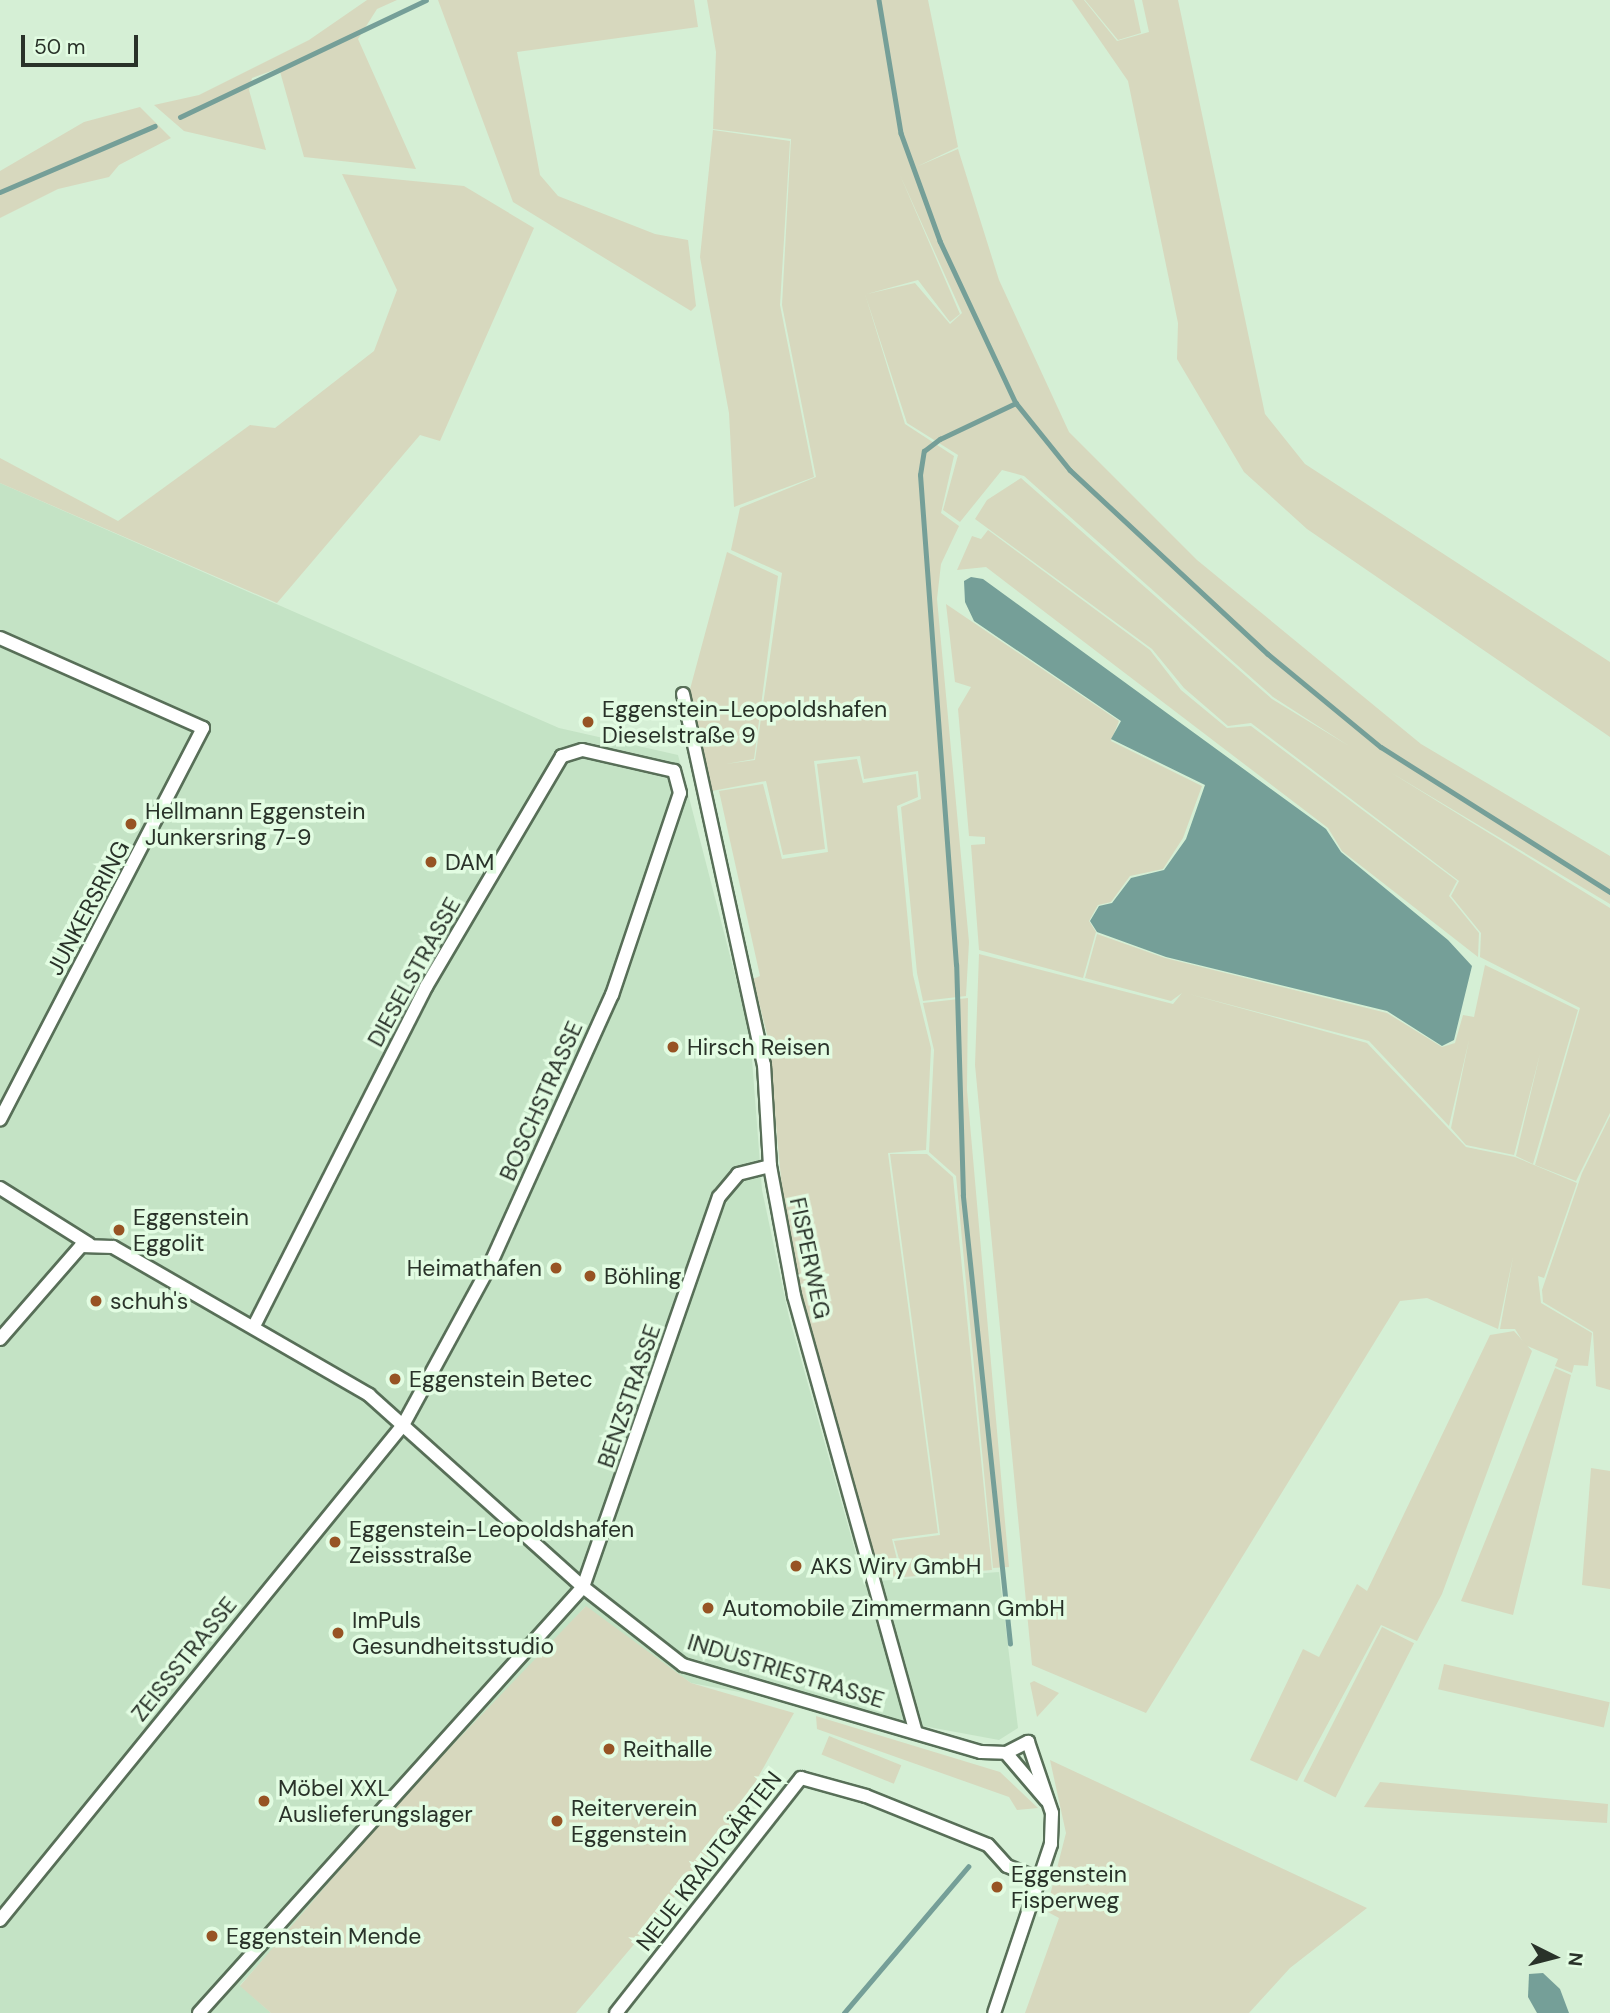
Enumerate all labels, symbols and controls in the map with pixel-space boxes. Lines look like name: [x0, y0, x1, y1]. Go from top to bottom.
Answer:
scale bar: [24, 21, 142, 65]
text: 50 m: [34, 33, 85, 61]
place label: Eggenstein-Leopoldshafen Dieselstraße 9: [602, 695, 887, 749]
marker: Eggenstein-Leopoldshafen Dieselstraße 9: [580, 714, 596, 730]
place label: Hellmann Eggenstein Junkersring 7-9: [145, 797, 366, 851]
marker: Hellmann Eggenstein Junkersring 7-9: [123, 816, 139, 832]
street label: JUNKERSRING: [41, 836, 135, 980]
place label: DAM: [445, 848, 494, 876]
marker: DAM: [423, 854, 439, 870]
street label: DIESELSTRASSE: [362, 893, 466, 1051]
street label: BOSCHSTRASSE: [493, 1017, 589, 1185]
place label: Hirsch Reisen: [687, 1033, 830, 1061]
marker: Hirsch Reisen: [665, 1039, 681, 1055]
street label: FISPERWEG: [784, 1195, 836, 1321]
place label: Eggenstein Eggolit: [133, 1203, 249, 1257]
marker: Eggenstein Eggolit: [111, 1222, 127, 1238]
place label: Heimathafen: [407, 1254, 542, 1282]
marker: Heimathafen: [548, 1260, 564, 1276]
place label: Böhling: [604, 1262, 681, 1290]
marker: Böhling: [582, 1268, 598, 1284]
place label: schuh's: [110, 1287, 188, 1315]
marker: schuh's: [88, 1293, 104, 1309]
street label: BENZSTRASSE: [592, 1321, 666, 1471]
place label: Eggenstein Betec: [409, 1365, 593, 1393]
marker: Eggenstein Betec: [387, 1371, 403, 1387]
place label: Eggenstein-Leopoldshafen Zeissstraße: [349, 1515, 634, 1569]
marker: Eggenstein-Leopoldshafen Zeissstraße: [327, 1534, 343, 1550]
place label: AKS Wiry GmbH: [810, 1552, 981, 1580]
marker: AKS Wiry GmbH: [788, 1558, 804, 1574]
street label: ZEISSSTRASSE: [125, 1591, 243, 1727]
place label: Automobile Zimmermann GmbH: [722, 1594, 1065, 1622]
marker: Automobile Zimmermann GmbH: [700, 1600, 716, 1616]
place label: ImPuls Gesundheitsstudio: [352, 1606, 554, 1660]
marker: ImPuls Gesundheitsstudio: [330, 1625, 346, 1641]
street label: INDUSTRIESTRASSE: [684, 1628, 888, 1714]
place label: Reithalle: [623, 1735, 713, 1763]
marker: Reithalle: [601, 1741, 617, 1757]
street label: NEUE KRAUTGÄRTEN: [630, 1766, 788, 1956]
place label: Möbel XXL Auslieferungslager: [278, 1774, 473, 1828]
marker: Möbel XXL Auslieferungslager: [256, 1793, 272, 1809]
place label: Reiterverein Eggenstein: [571, 1794, 697, 1848]
marker: Reiterverein Eggenstein: [549, 1813, 565, 1829]
place label: Eggenstein Fisperweg: [1011, 1860, 1127, 1914]
marker: Eggenstein Fisperweg: [989, 1879, 1005, 1895]
place label: Eggenstein Mende: [226, 1922, 421, 1950]
north arrow: [1519, 1922, 1589, 1992]
marker: Eggenstein Mende: [204, 1928, 220, 1944]
text: N: [1562, 1951, 1589, 1967]

